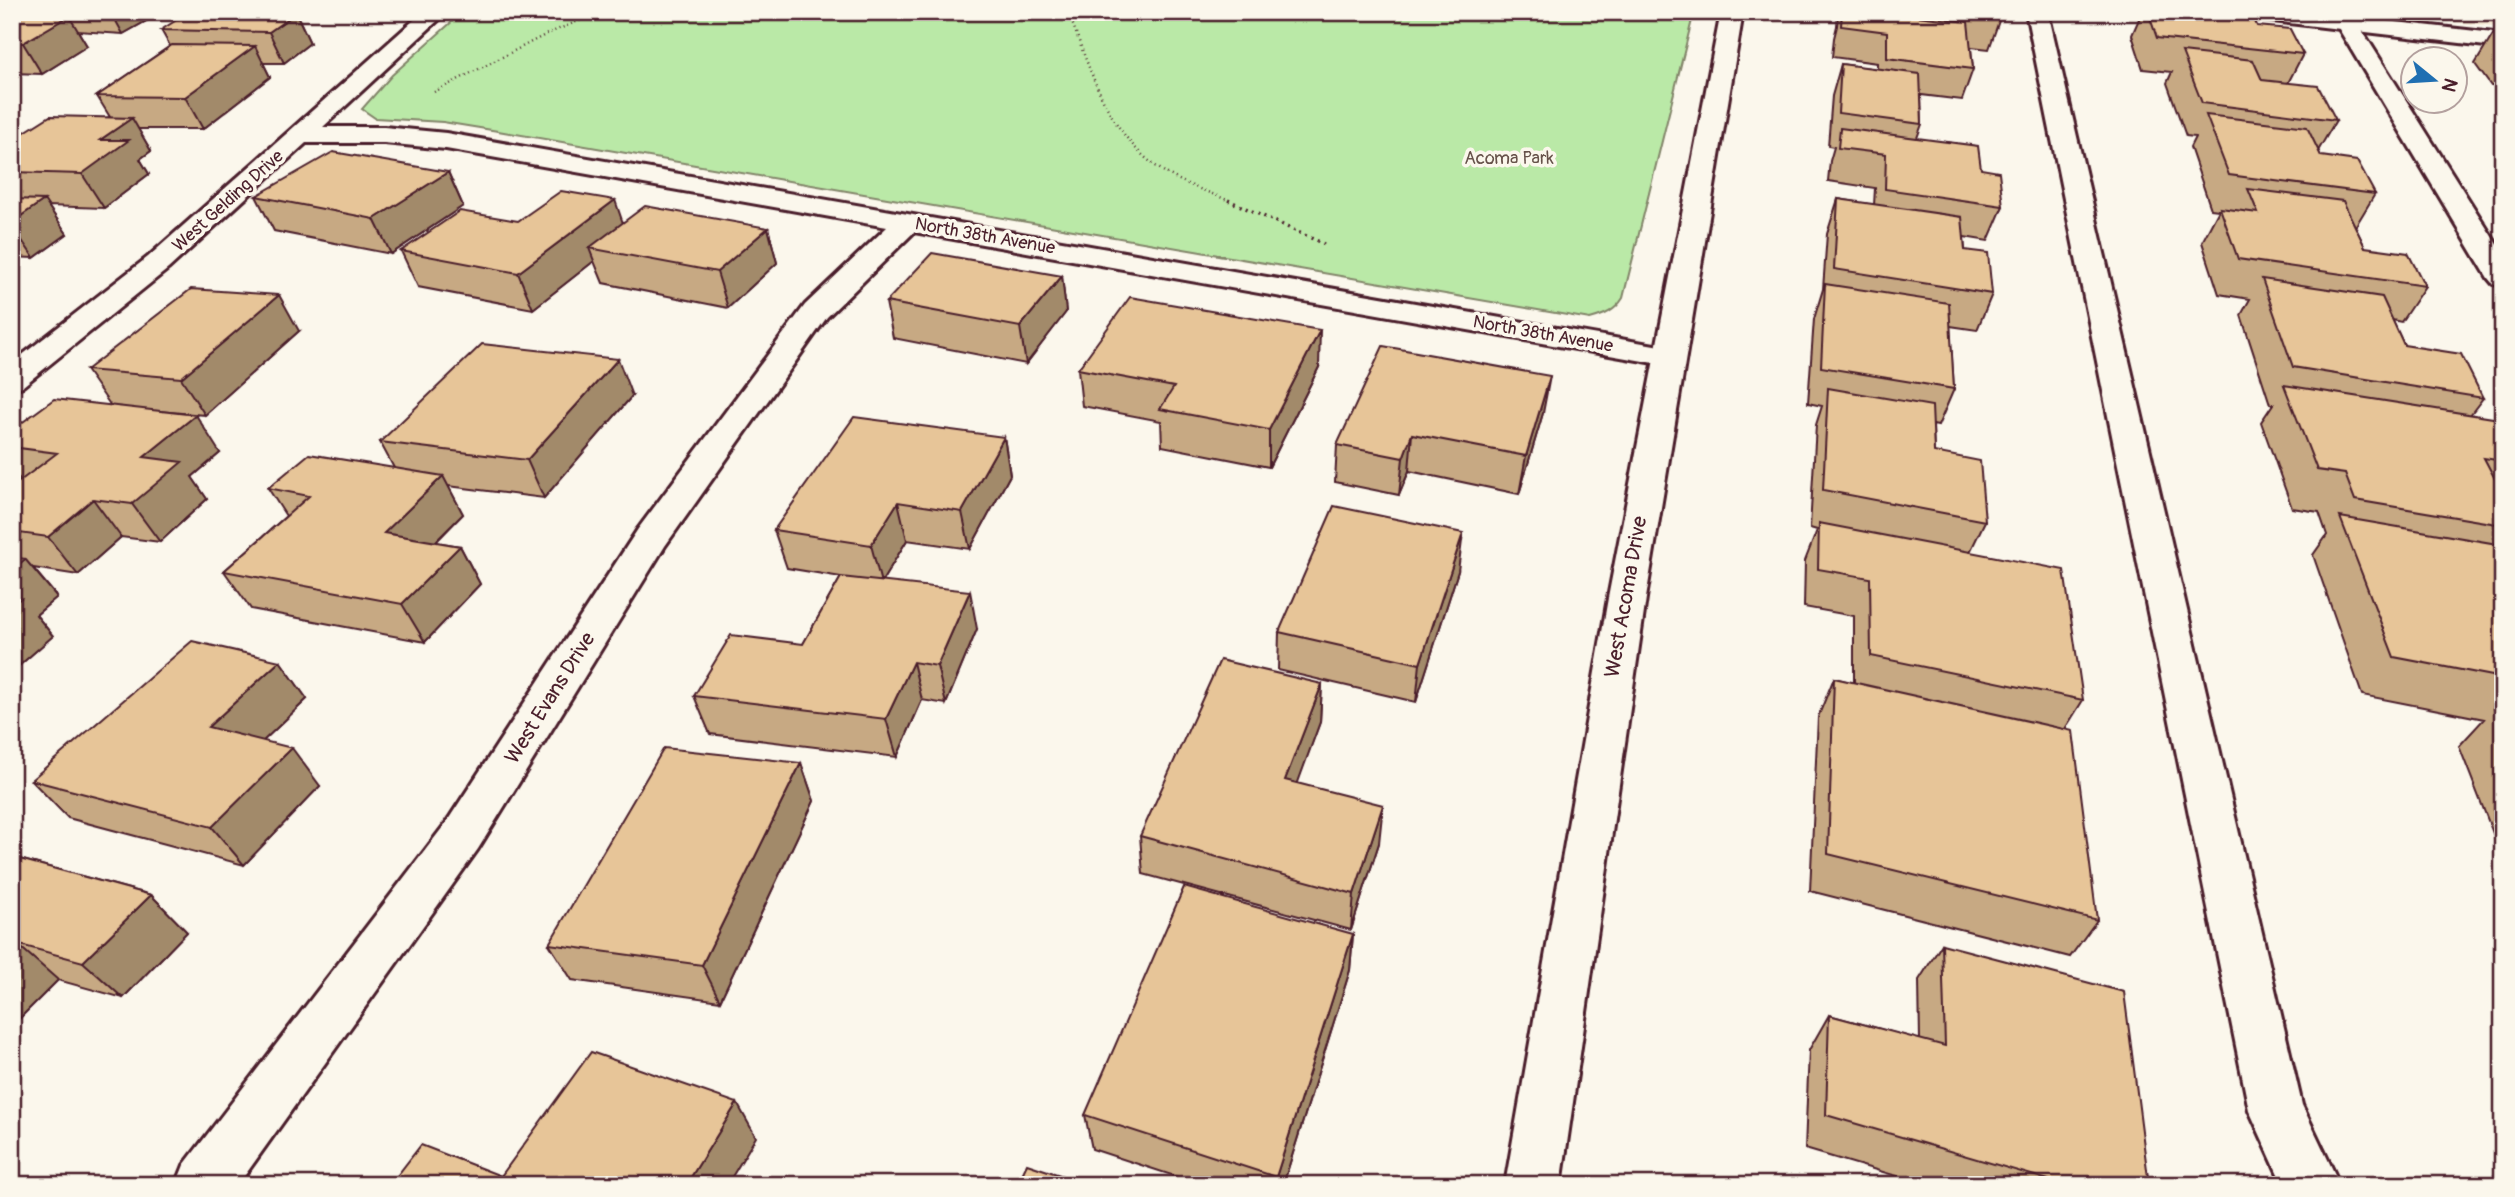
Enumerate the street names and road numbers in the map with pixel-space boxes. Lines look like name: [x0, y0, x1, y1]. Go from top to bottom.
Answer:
street label: West Gelding Drive: [168, 145, 289, 257]
street label: North 38th Avenue: [913, 212, 1057, 260]
street label: North 38th Avenue: [1471, 310, 1615, 358]
street label: West Acoma Drive: [1599, 514, 1654, 680]
street label: West Evans Drive: [499, 627, 602, 769]

